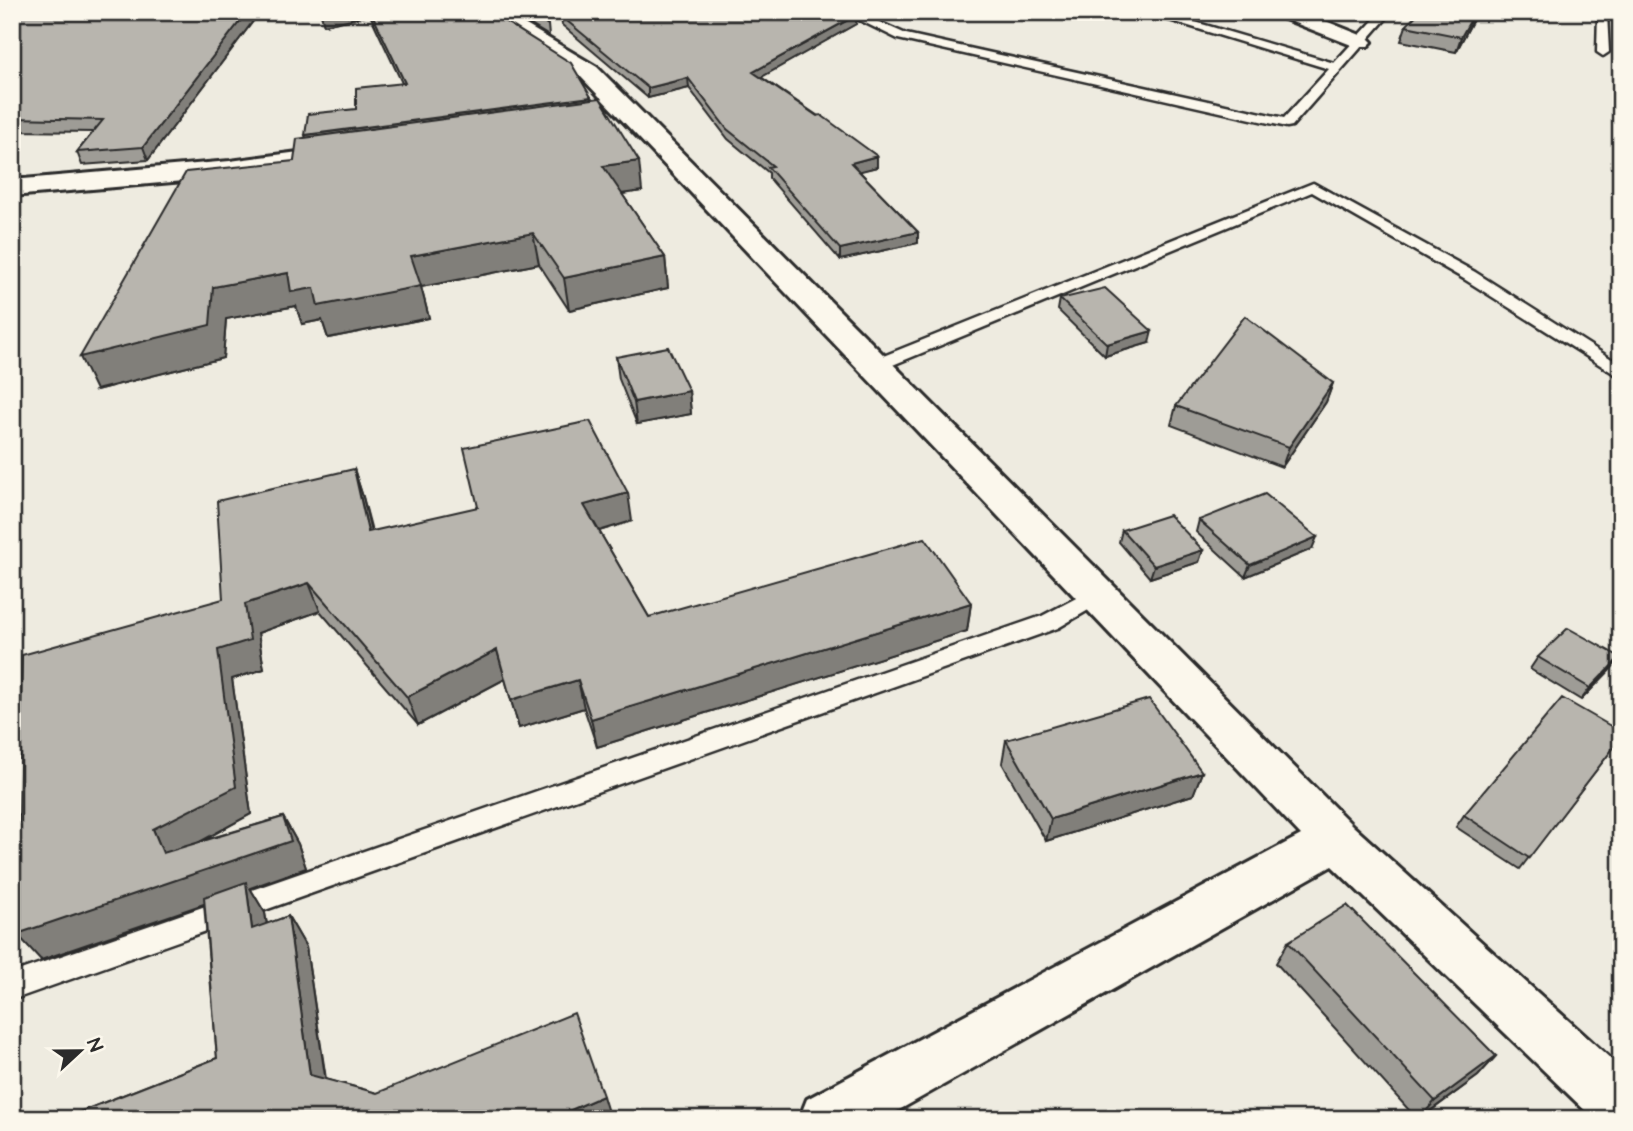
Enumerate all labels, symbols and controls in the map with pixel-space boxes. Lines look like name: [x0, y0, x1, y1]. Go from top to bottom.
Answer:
north arrow: [46, 1016, 116, 1086]
text: N: [80, 1035, 109, 1056]

